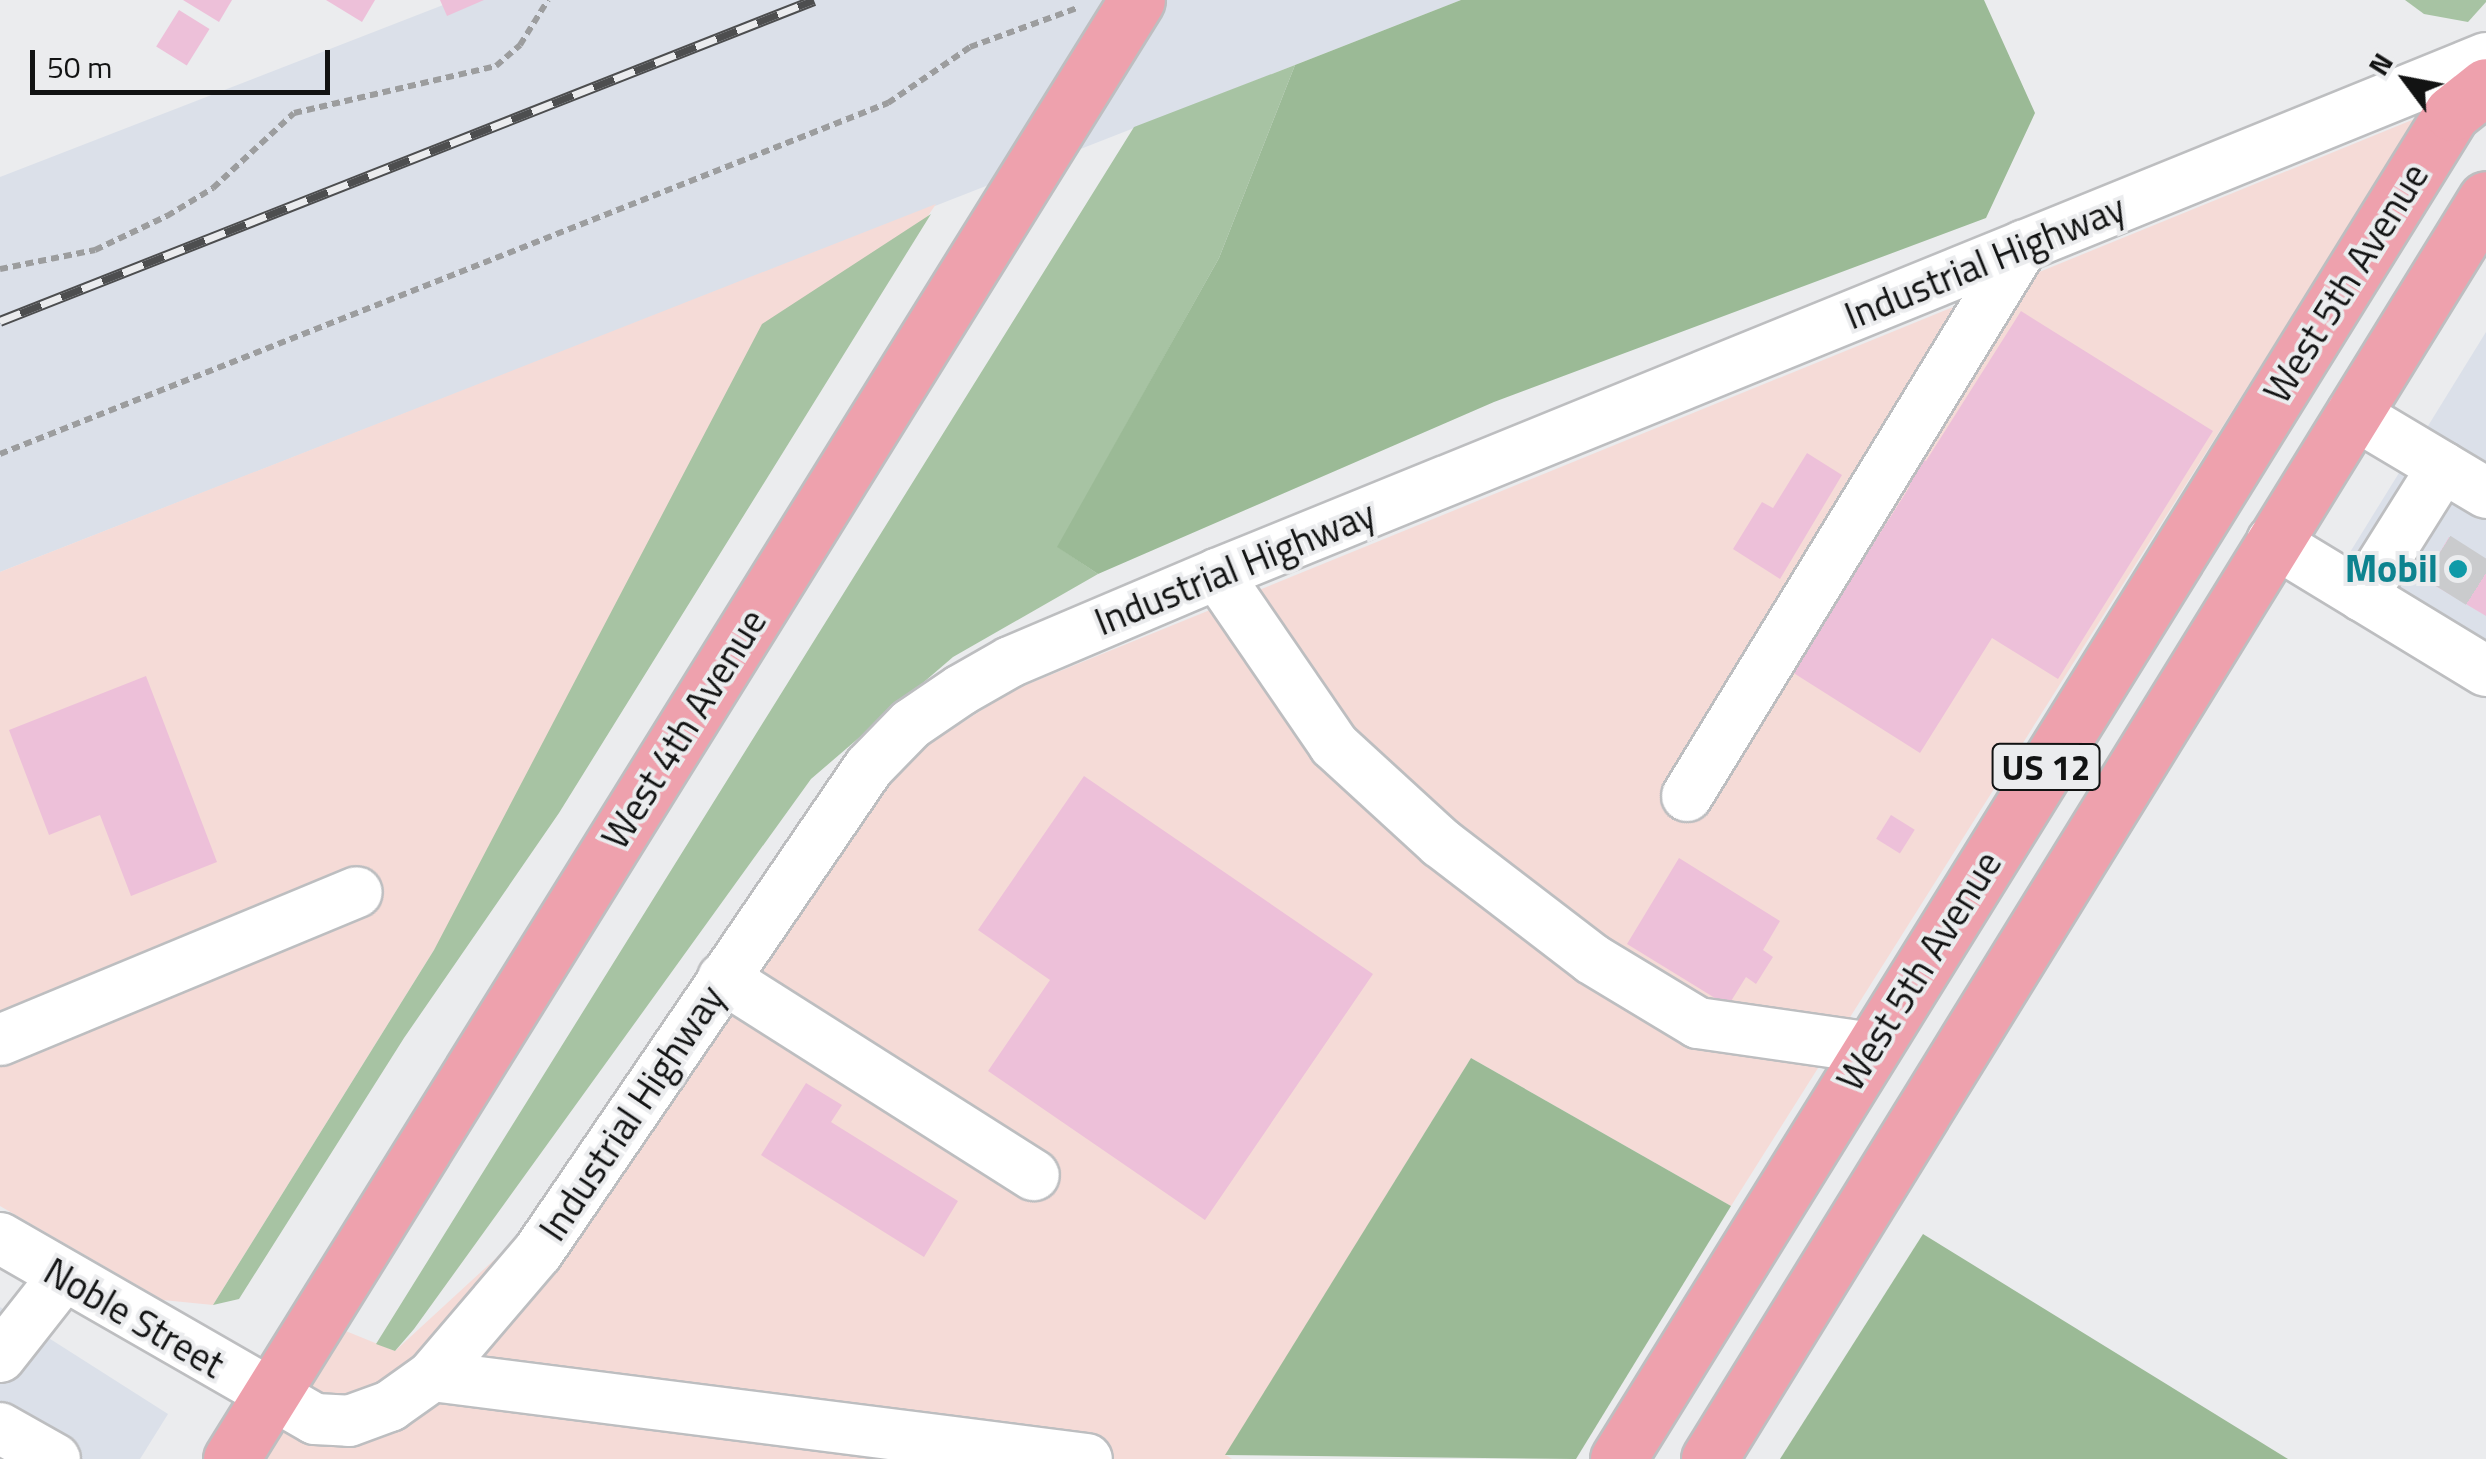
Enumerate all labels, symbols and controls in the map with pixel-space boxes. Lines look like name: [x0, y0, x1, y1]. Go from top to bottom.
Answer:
scale bar: [35, 30, 335, 92]
north arrow: [2356, 30, 2456, 130]
text: 50 m: [47, 44, 112, 90]
text: N: [2357, 44, 2404, 83]
street label: West 5th Avenue: [2254, 155, 2438, 411]
street label: Industrial Highway: [1838, 185, 2132, 339]
street label: Industrial Highway: [1088, 491, 1382, 645]
place label: Mobil: [2345, 546, 2438, 592]
marker: Mobil: [2447, 558, 2469, 580]
street label: West 4th Avenue: [592, 601, 776, 857]
road number: US 12: [1991, 737, 2101, 797]
street label: West 5th Avenue: [1827, 843, 2011, 1099]
street label: Industrial Highway: [530, 977, 734, 1249]
street label: Noble Street: [36, 1248, 232, 1388]

